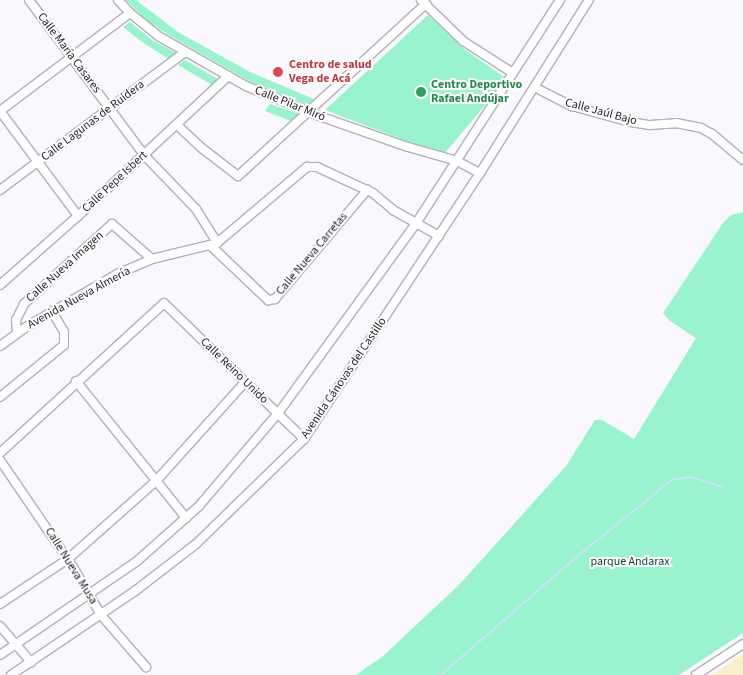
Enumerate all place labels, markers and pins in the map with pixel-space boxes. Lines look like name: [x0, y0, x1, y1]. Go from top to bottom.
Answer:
place label: Centro de salud Vega de Acá: [289, 58, 372, 86]
marker: Centro de salud Vega de Acá: [271, 65, 285, 79]
place label: Centro Deportivo Rafael Andújar: [431, 78, 522, 106]
marker: Centro Deportivo Rafael Andújar: [415, 86, 427, 98]

